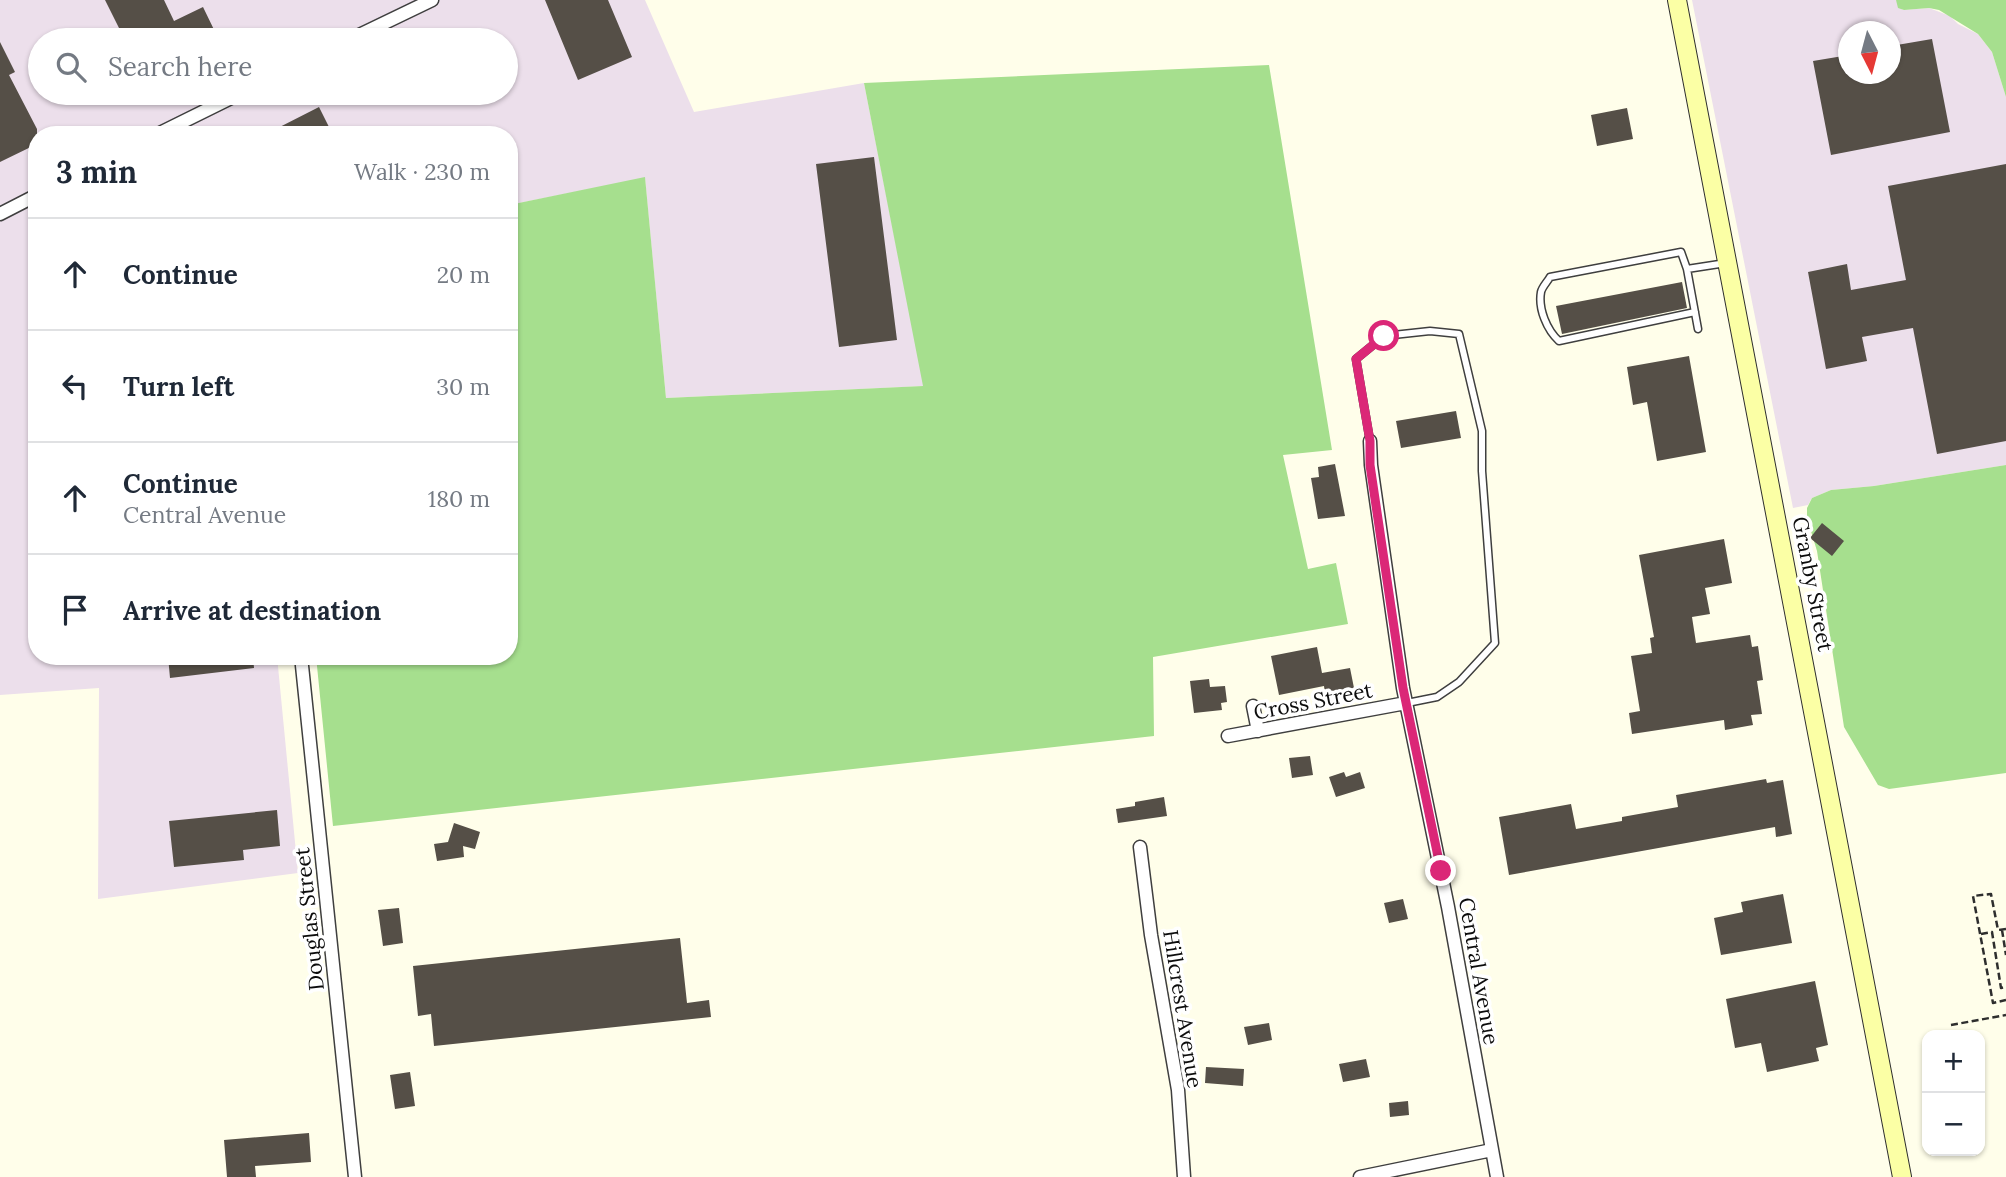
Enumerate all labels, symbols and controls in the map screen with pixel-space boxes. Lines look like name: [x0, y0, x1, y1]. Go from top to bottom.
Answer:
north arrow: [1838, 21, 1901, 84]
search box: [28, 28, 518, 105]
icon: search: [52, 48, 90, 86]
text: Search here: [108, 50, 252, 83]
text: 3 min: [56, 153, 137, 191]
text: Walk · 230 m: [354, 157, 490, 186]
icon: ahead: [56, 255, 94, 293]
text: Continue: [123, 258, 238, 291]
text: 20 m: [437, 260, 490, 289]
route start: [1368, 320, 1399, 351]
icon: left: [56, 367, 94, 405]
text: Turn left: [123, 370, 234, 403]
text: 30 m: [436, 372, 490, 401]
text: Continue: [123, 467, 238, 500]
icon: ahead: [56, 479, 94, 517]
text: 180 m: [428, 484, 490, 513]
text: Central Avenue: [123, 500, 286, 529]
street label: Granby Street: [1787, 514, 1839, 655]
icon: arrive: [56, 591, 94, 629]
text: Arrive at destination: [123, 594, 381, 627]
street label: Cross Street: [1251, 676, 1376, 726]
street label: Douglas Street: [288, 845, 330, 992]
route end: [1425, 855, 1456, 886]
street label: Central Avenue: [1453, 895, 1505, 1047]
street label: Hillcrest Avenue: [1157, 928, 1209, 1090]
map controls: [1922, 1030, 1985, 1156]
button: +: [1922, 1030, 1985, 1093]
button: −: [1922, 1093, 1985, 1156]

